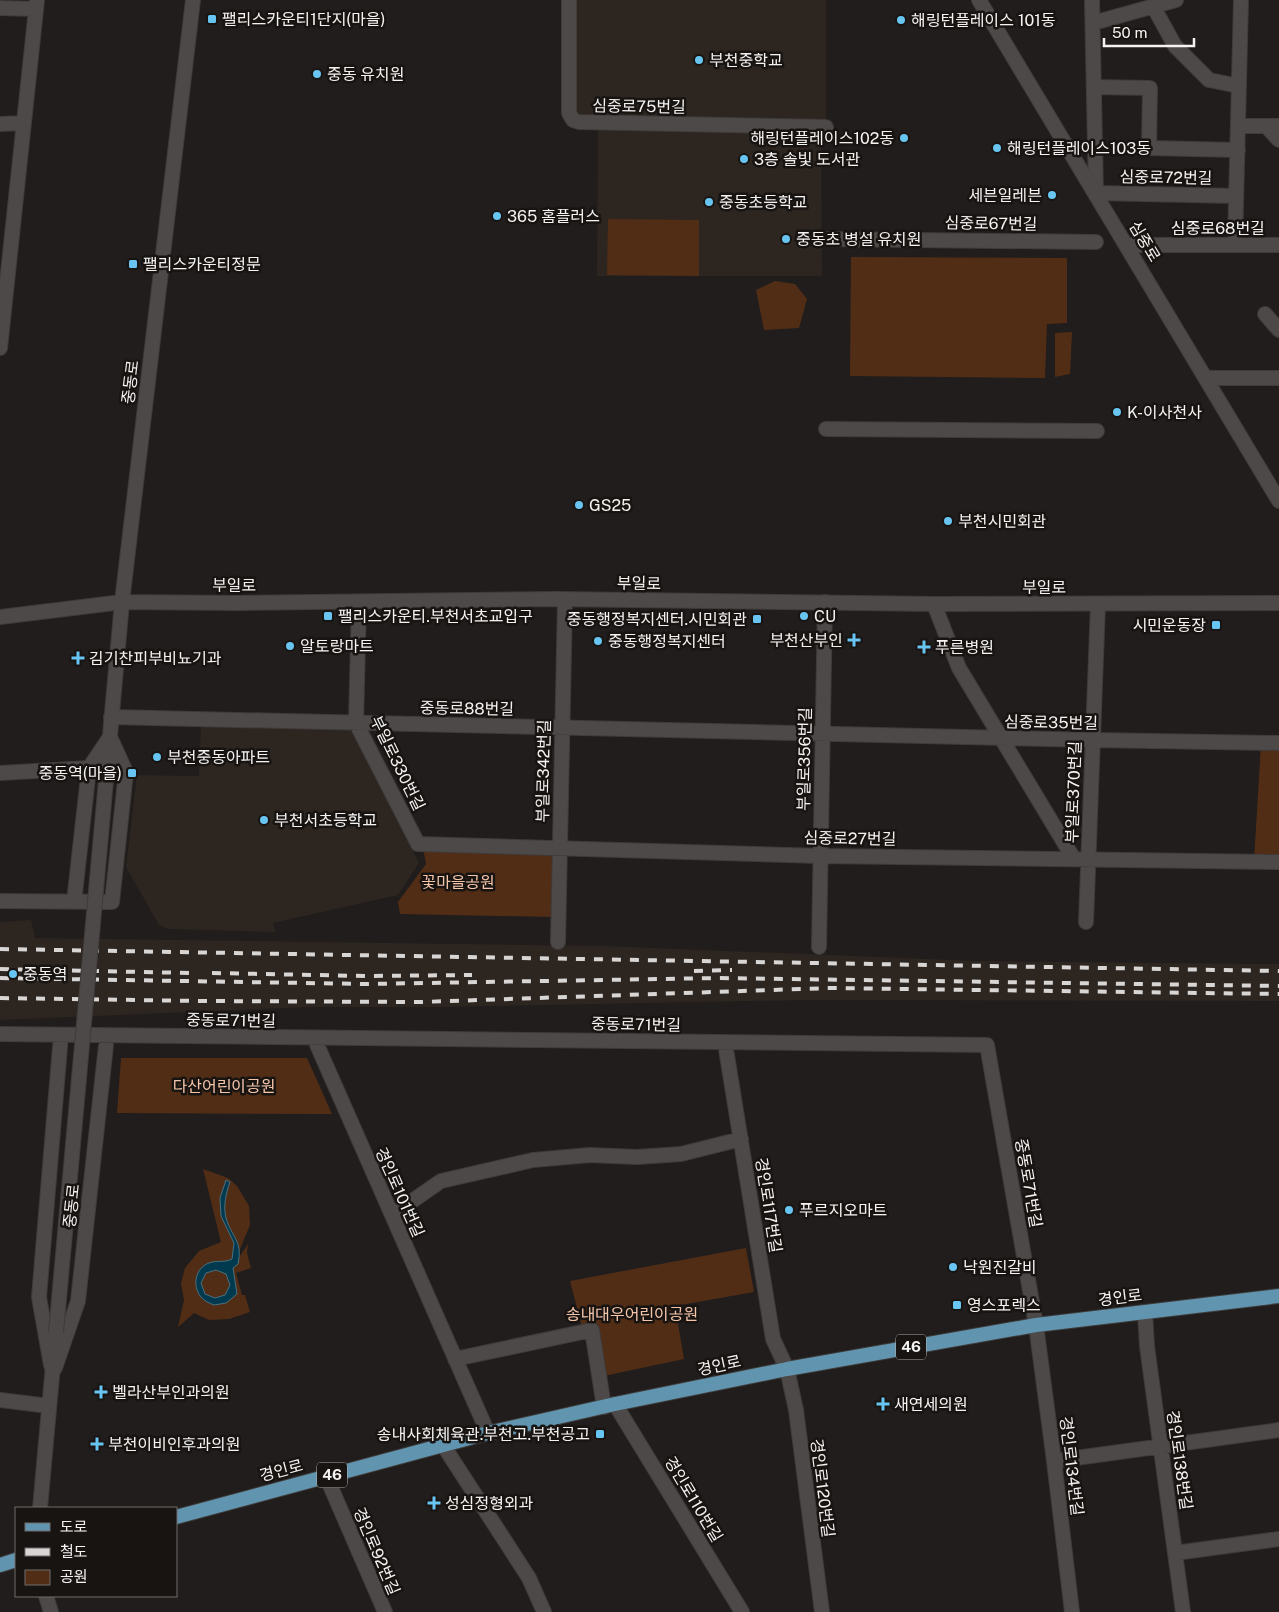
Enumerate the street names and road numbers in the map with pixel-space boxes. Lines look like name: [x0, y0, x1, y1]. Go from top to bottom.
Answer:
street label: 심중로75번길: [592, 96, 686, 117]
street label: 심중로72번길: [1119, 167, 1213, 188]
street label: 심중로67번길: [944, 213, 1038, 234]
street label: 심중로: [1125, 217, 1164, 265]
street label: 심중로68번길: [1171, 219, 1265, 238]
street label: 중동로: [118, 359, 143, 405]
street label: 부일로: [617, 574, 662, 593]
street label: 부일로: [212, 576, 256, 595]
street label: 부일로: [1022, 578, 1066, 597]
street label: 중동로88번길: [420, 698, 514, 719]
street label: 부일로356번길: [794, 707, 815, 811]
street label: 심중로35번길: [1004, 712, 1098, 733]
street label: 부일로330번길: [366, 713, 429, 814]
street label: 부일로342번길: [533, 719, 554, 823]
street label: 부일로370번길: [1062, 740, 1085, 844]
street label: 심중로27번길: [803, 828, 897, 849]
street label: 중동로71번길: [186, 1010, 276, 1031]
street label: 중동로71번길: [591, 1014, 681, 1035]
street label: 중동로71번길: [1011, 1137, 1046, 1229]
street label: 경인로101번길: [371, 1144, 428, 1240]
street label: 경인로117번길: [752, 1156, 785, 1254]
street label: 중동로: [60, 1183, 83, 1229]
street label: 경인로: [1097, 1285, 1143, 1310]
road number: 46: [896, 1334, 926, 1360]
street label: 경인로: [696, 1352, 743, 1379]
street label: 경인로138번길: [1163, 1409, 1196, 1511]
street label: 경인로134번길: [1056, 1415, 1087, 1517]
street label: 경인로120번길: [807, 1438, 838, 1539]
street label: 경인로110번길: [661, 1453, 727, 1545]
street label: 경인로: [257, 1456, 305, 1485]
road number: 46: [317, 1462, 347, 1488]
street label: 경인로92번길: [350, 1505, 403, 1598]

